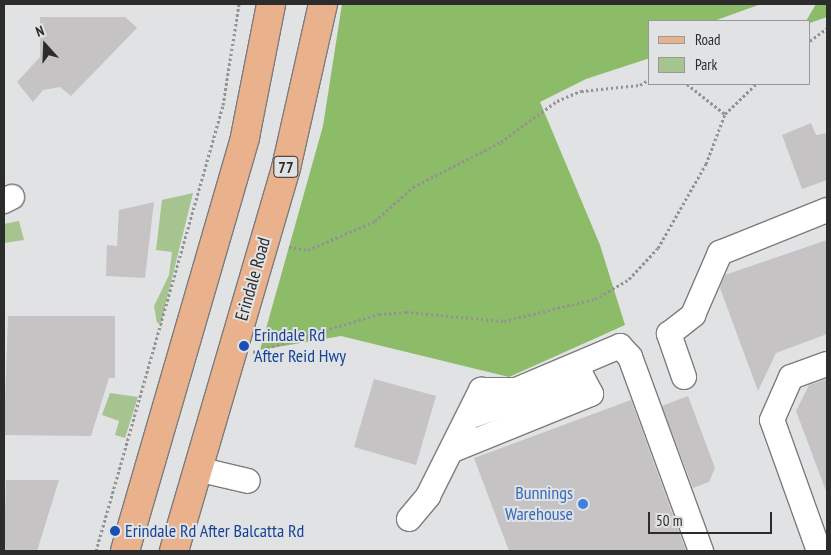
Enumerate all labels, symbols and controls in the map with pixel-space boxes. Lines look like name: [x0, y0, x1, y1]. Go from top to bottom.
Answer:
north arrow: [20, 20, 70, 70]
legend: [648, 20, 811, 85]
text: N: [33, 21, 47, 41]
text: Road: [695, 30, 721, 49]
text: Park: [695, 55, 717, 74]
road number: 77: [272, 154, 300, 180]
street label: Erindale Road: [231, 235, 275, 323]
place label: Erindale Rd After Reid Hwy: [254, 325, 346, 368]
marker: Erindale Rd After Reid Hwy: [238, 340, 250, 352]
place label: Bunnings Warehouse: [505, 483, 573, 526]
marker: Bunnings Warehouse: [577, 498, 589, 510]
scale bar: [651, 502, 775, 534]
text: 50 m: [656, 511, 682, 530]
place label: Erindale Rd After Balcatta Rd: [125, 520, 305, 542]
marker: Erindale Rd After Balcatta Rd: [109, 525, 121, 537]

